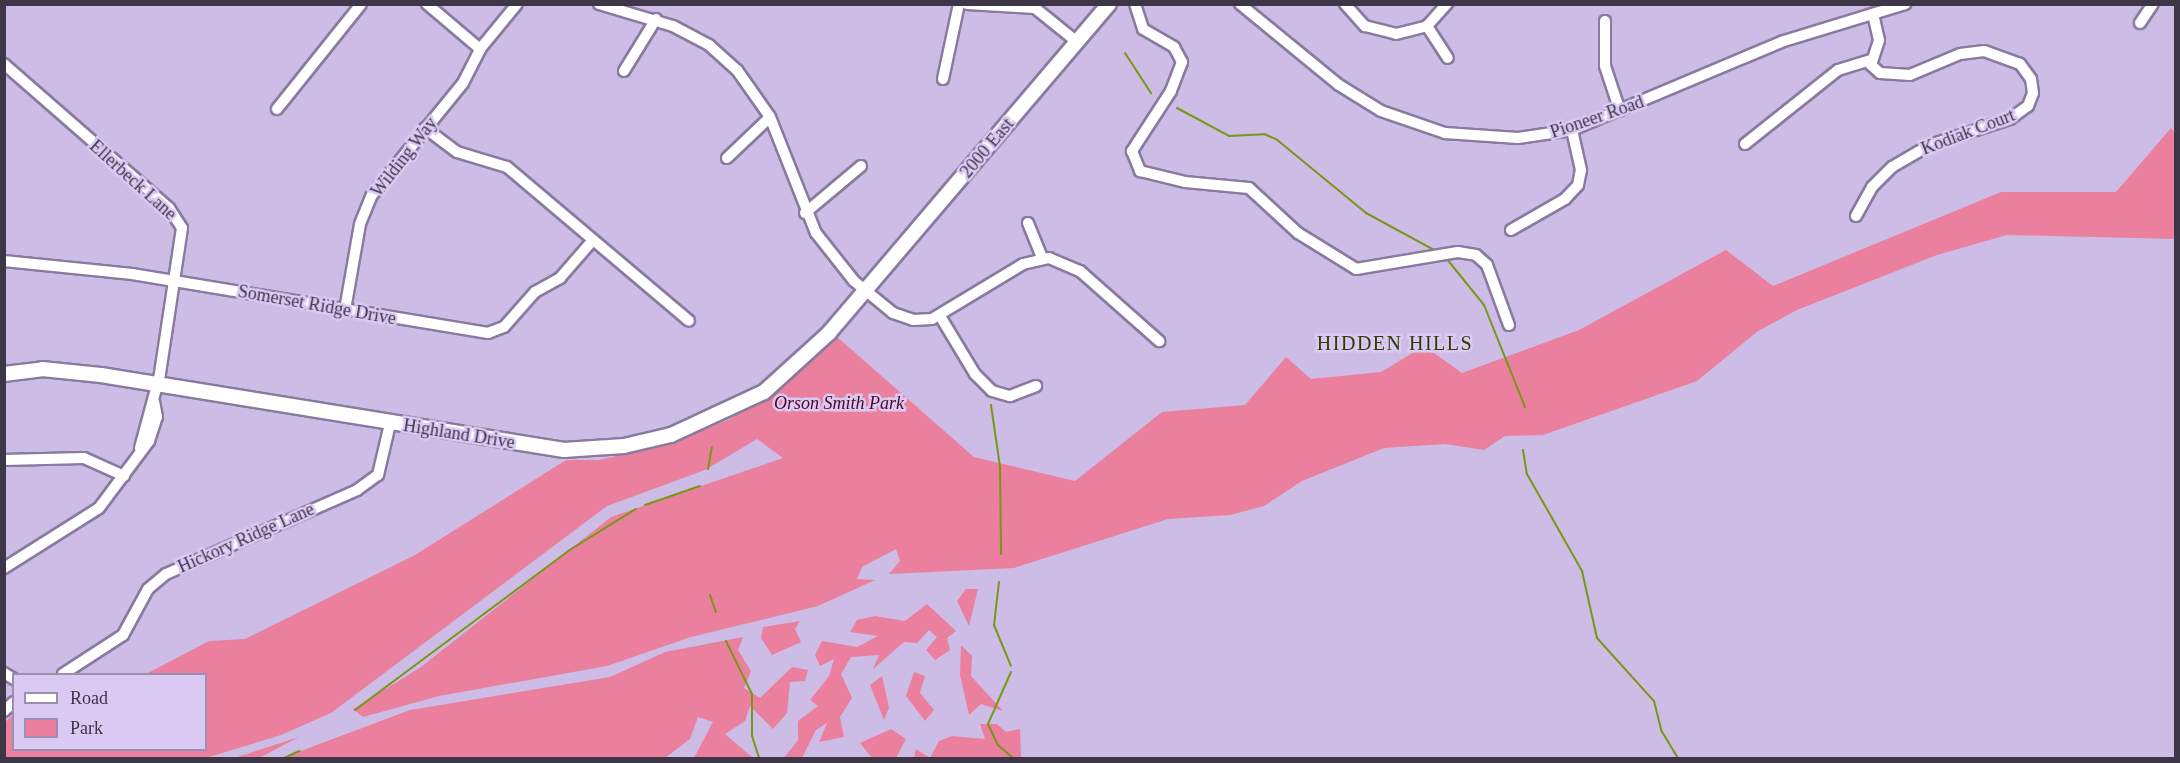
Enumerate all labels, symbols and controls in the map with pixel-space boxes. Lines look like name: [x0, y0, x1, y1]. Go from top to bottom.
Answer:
street label: Pioneer Road: [1547, 91, 1647, 143]
street label: Kodiak Court: [1918, 104, 2018, 160]
street label: Wilding Way: [366, 113, 442, 201]
street label: 2000 East: [956, 114, 1018, 182]
street label: Ellerbeck Lane: [85, 135, 181, 225]
street label: Somerset Ridge Drive: [236, 280, 398, 330]
district label: HIDDEN HILLS: [1317, 331, 1473, 355]
park label: Orson Smith Park: [774, 392, 904, 414]
street label: Highland Drive: [402, 415, 516, 453]
street label: Hickory Ridge Lane: [174, 498, 318, 578]
legend: [12, 673, 207, 751]
text: Road: [70, 688, 108, 708]
text: Park: [70, 718, 103, 738]

